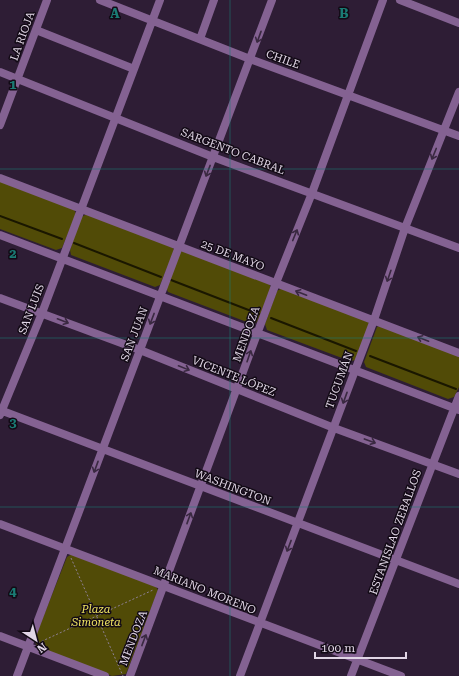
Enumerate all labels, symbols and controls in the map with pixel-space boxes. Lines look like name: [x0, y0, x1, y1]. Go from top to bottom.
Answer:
text: A: [110, 6, 120, 21]
text: B: [339, 6, 349, 21]
street label: LA RIOJA: [8, 10, 37, 63]
one-way arrow: [254, 30, 262, 42]
street label: CHILE: [264, 47, 302, 72]
text: 1: [9, 77, 17, 92]
street label: SARGENTO CABRAL: [179, 126, 287, 177]
one-way arrow: [430, 148, 438, 160]
one-way arrow: [203, 165, 211, 177]
one-way arrow: [292, 229, 299, 241]
street label: 25 DE MAYO: [199, 237, 267, 274]
text: 2: [9, 246, 17, 261]
one-way arrow: [385, 269, 392, 282]
street label: SAN LUIS: [16, 282, 47, 336]
one-way arrow: [296, 288, 308, 296]
street label: MENDOZA: [230, 304, 263, 364]
street label: SAN JUAN: [118, 305, 151, 363]
one-way arrow: [147, 312, 155, 324]
one-way arrow: [56, 318, 69, 325]
one-way arrow: [417, 335, 429, 343]
street label: TUCUMÁN: [322, 349, 356, 411]
one-way arrow: [246, 350, 253, 363]
street label: VICENTE LÓPEZ: [190, 353, 278, 399]
one-way arrow: [178, 364, 190, 372]
one-way arrow: [340, 392, 348, 404]
text: 3: [9, 415, 17, 430]
one-way arrow: [364, 438, 376, 446]
one-way arrow: [92, 460, 99, 473]
street label: WASHINGTON: [193, 467, 273, 508]
street label: ESTANISLAO ZEBALLOS: [367, 468, 424, 596]
one-way arrow: [186, 512, 194, 524]
one-way arrow: [285, 540, 293, 552]
street label: MARIANO MORENO: [152, 564, 258, 617]
text: 4: [9, 584, 17, 599]
park label: Plaza Simoneta: [70, 603, 121, 629]
street label: MENDOZA: [117, 608, 150, 668]
north arrow: [16, 620, 56, 660]
one-way arrow: [140, 634, 148, 646]
scale bar: [315, 634, 406, 660]
text: N: [34, 640, 49, 656]
text: 100 m: [321, 641, 355, 655]

